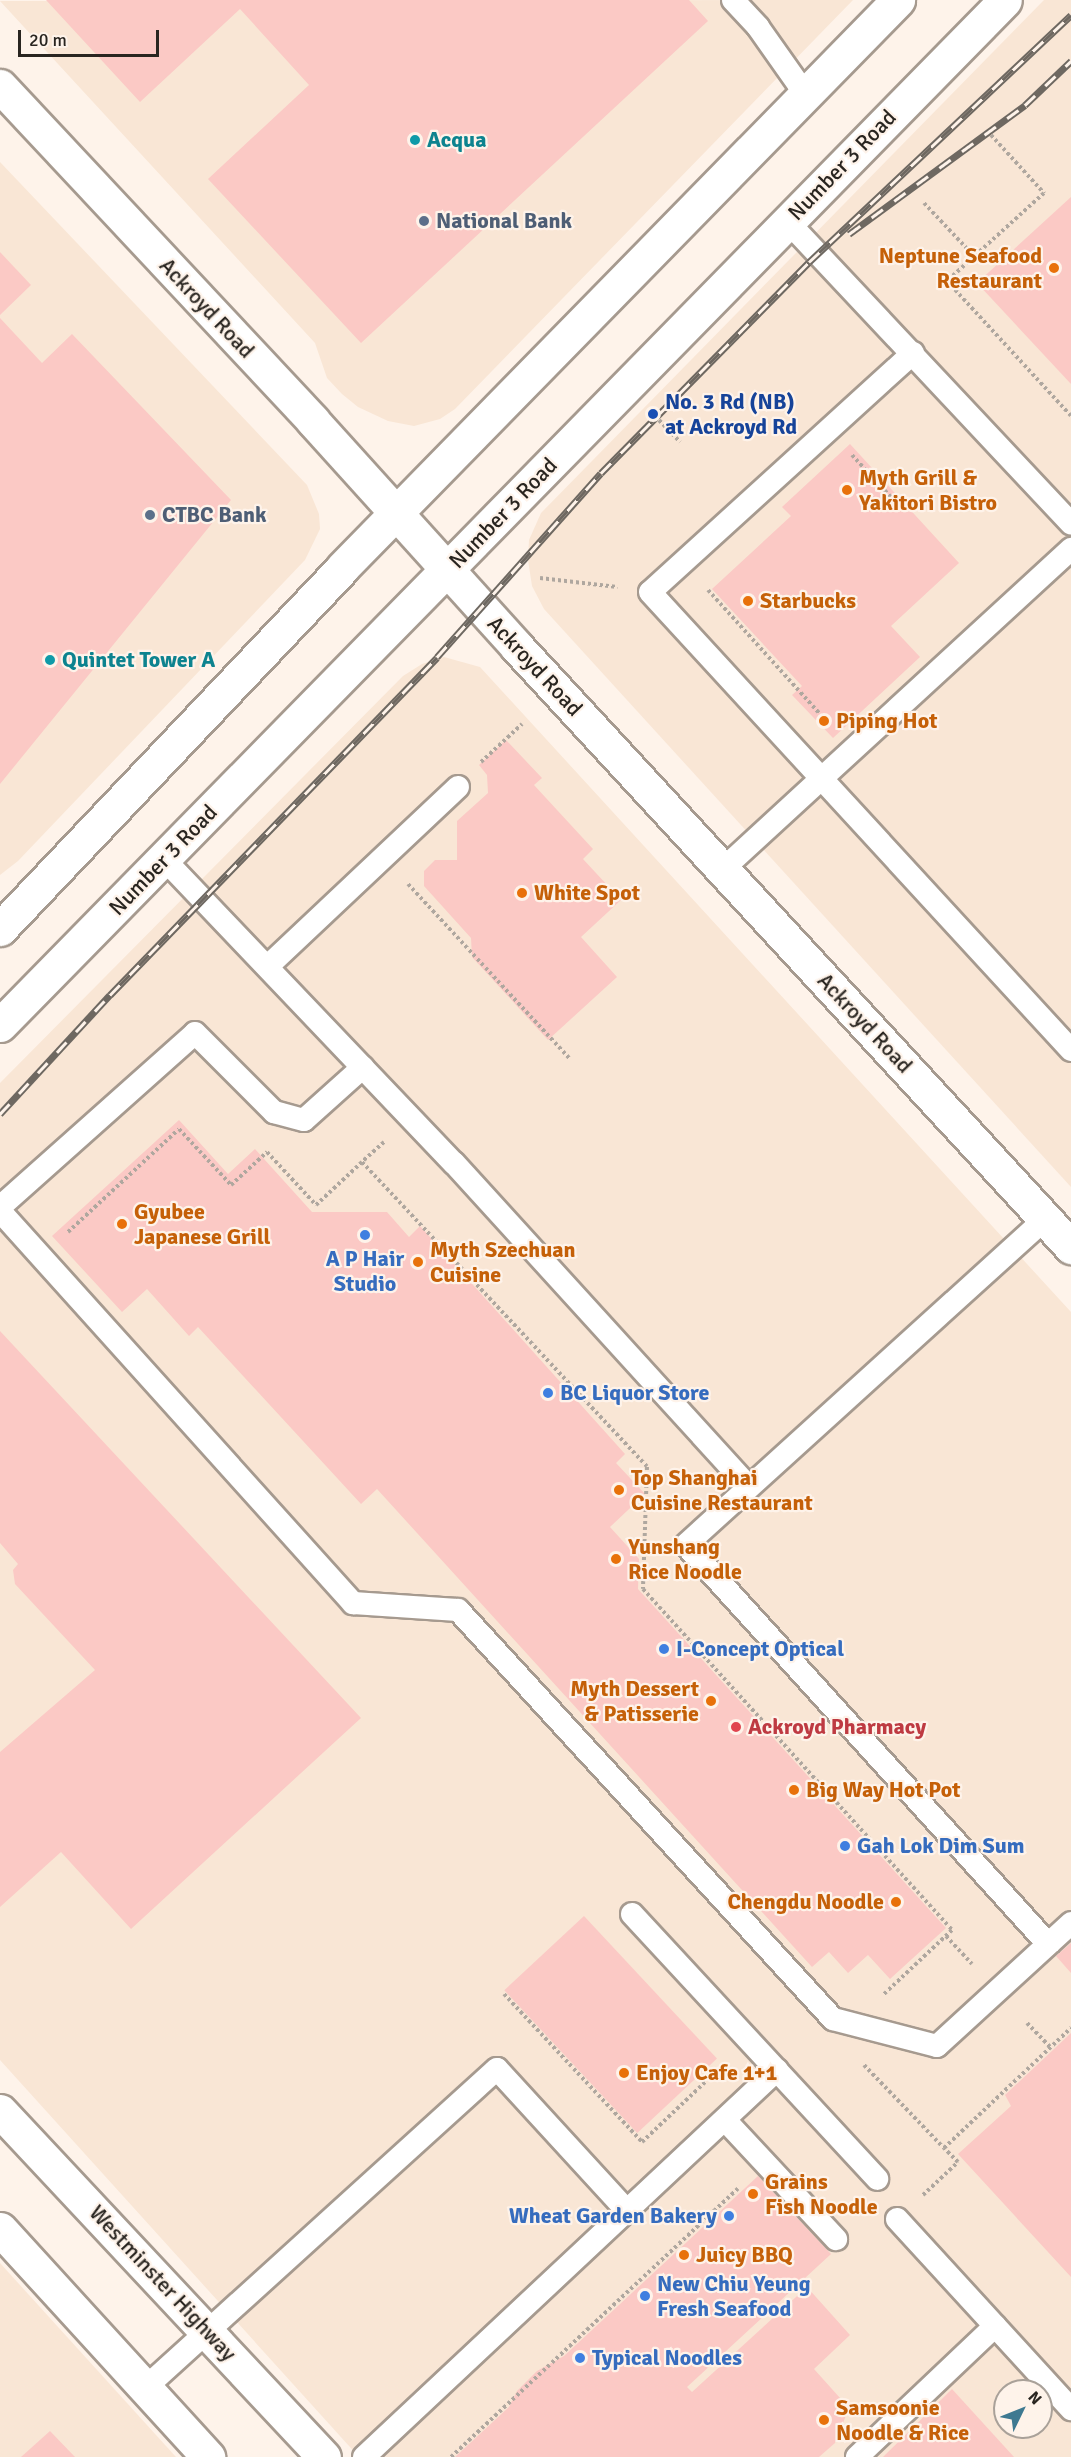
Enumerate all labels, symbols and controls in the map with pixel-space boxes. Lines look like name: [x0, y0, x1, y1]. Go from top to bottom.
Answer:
scale bar: [21, 18, 162, 56]
text: 20 m: [29, 29, 67, 51]
street label: Number 3 Road: [783, 104, 901, 226]
place label: Acqua: [427, 127, 486, 153]
marker: Acqua: [408, 133, 422, 147]
place label: National Bank: [436, 208, 572, 234]
marker: National Bank: [417, 214, 431, 228]
place label: Neptune Seafood Restaurant: [879, 242, 1042, 294]
street label: Ackroyd Road: [154, 252, 260, 364]
marker: Neptune Seafood Restaurant: [1047, 261, 1061, 275]
place label: No. 3 Rd (NB) at Ackroyd Rd: [665, 388, 797, 440]
marker: No. 3 Rd (NB) at Ackroyd Rd: [646, 407, 660, 421]
street label: Number 3 Road: [444, 452, 562, 574]
place label: Myth Grill & Yakitori Bistro: [859, 464, 997, 516]
marker: Myth Grill & Yakitori Bistro: [840, 483, 854, 497]
place label: CTBC Bank: [162, 502, 267, 528]
marker: CTBC Bank: [143, 508, 157, 522]
place label: Starbucks: [760, 588, 856, 614]
marker: Starbucks: [741, 594, 755, 608]
street label: Ackroyd Road: [482, 610, 588, 722]
place label: Quintet Tower A: [62, 647, 215, 673]
marker: Quintet Tower A: [43, 653, 57, 667]
place label: Piping Hot: [836, 708, 937, 734]
marker: Piping Hot: [817, 714, 831, 728]
street label: Number 3 Road: [104, 799, 222, 921]
place label: White Spot: [534, 880, 640, 906]
marker: White Spot: [515, 886, 529, 900]
street label: Ackroyd Road: [812, 967, 918, 1079]
place label: Gyubee Japanese Grill: [134, 1198, 270, 1250]
marker: Gyubee Japanese Grill: [115, 1217, 129, 1231]
marker: A P Hair Studio: [358, 1228, 372, 1242]
place label: Myth Szechuan Cuisine: [430, 1236, 576, 1288]
place label: A P Hair Studio: [326, 1245, 404, 1296]
marker: Myth Szechuan Cuisine: [411, 1255, 425, 1269]
place label: BC Liquor Store: [560, 1380, 709, 1406]
marker: BC Liquor Store: [541, 1386, 555, 1400]
place label: Top Shanghai Cuisine Restaurant: [631, 1464, 813, 1516]
marker: Top Shanghai Cuisine Restaurant: [612, 1483, 626, 1497]
place label: Yunshang Rice Noodle: [628, 1533, 742, 1585]
marker: Yunshang Rice Noodle: [609, 1552, 623, 1566]
place label: I-Concept Optical: [676, 1636, 844, 1662]
marker: I-Concept Optical: [657, 1642, 671, 1656]
place label: Myth Dessert & Patisserie: [570, 1675, 699, 1726]
marker: Myth Dessert & Patisserie: [704, 1694, 718, 1708]
place label: Ackroyd Pharmacy: [748, 1714, 926, 1740]
marker: Ackroyd Pharmacy: [729, 1720, 743, 1734]
place label: Big Way Hot Pot: [806, 1777, 961, 1803]
marker: Big Way Hot Pot: [787, 1783, 801, 1797]
place label: Gah Lok Dim Sum: [857, 1833, 1025, 1859]
marker: Gah Lok Dim Sum: [838, 1839, 852, 1853]
place label: Chengdu Noodle: [727, 1889, 884, 1915]
marker: Chengdu Noodle: [889, 1895, 903, 1909]
place label: Enjoy Cafe 1+1: [636, 2060, 777, 2086]
marker: Enjoy Cafe 1+1: [617, 2066, 631, 2080]
place label: Grains Fish Noodle: [765, 2168, 878, 2220]
marker: Grains Fish Noodle: [746, 2187, 760, 2201]
street label: Westminster Highway: [84, 2200, 242, 2366]
place label: Wheat Garden Bakery: [509, 2203, 717, 2229]
marker: Wheat Garden Bakery: [722, 2209, 736, 2223]
place label: Juicy BBQ: [696, 2242, 793, 2268]
marker: Juicy BBQ: [677, 2248, 691, 2262]
place label: New Chiu Yeung Fresh Seafood: [657, 2270, 811, 2322]
marker: New Chiu Yeung Fresh Seafood: [638, 2289, 652, 2303]
place label: Typical Noodles: [592, 2345, 742, 2371]
marker: Typical Noodles: [573, 2351, 587, 2365]
north arrow: [993, 2379, 1053, 2439]
text: N: [1024, 2387, 1046, 2409]
place label: Samsoonie Noodle & Rice: [836, 2394, 969, 2446]
marker: Samsoonie Noodle & Rice: [817, 2413, 831, 2427]

